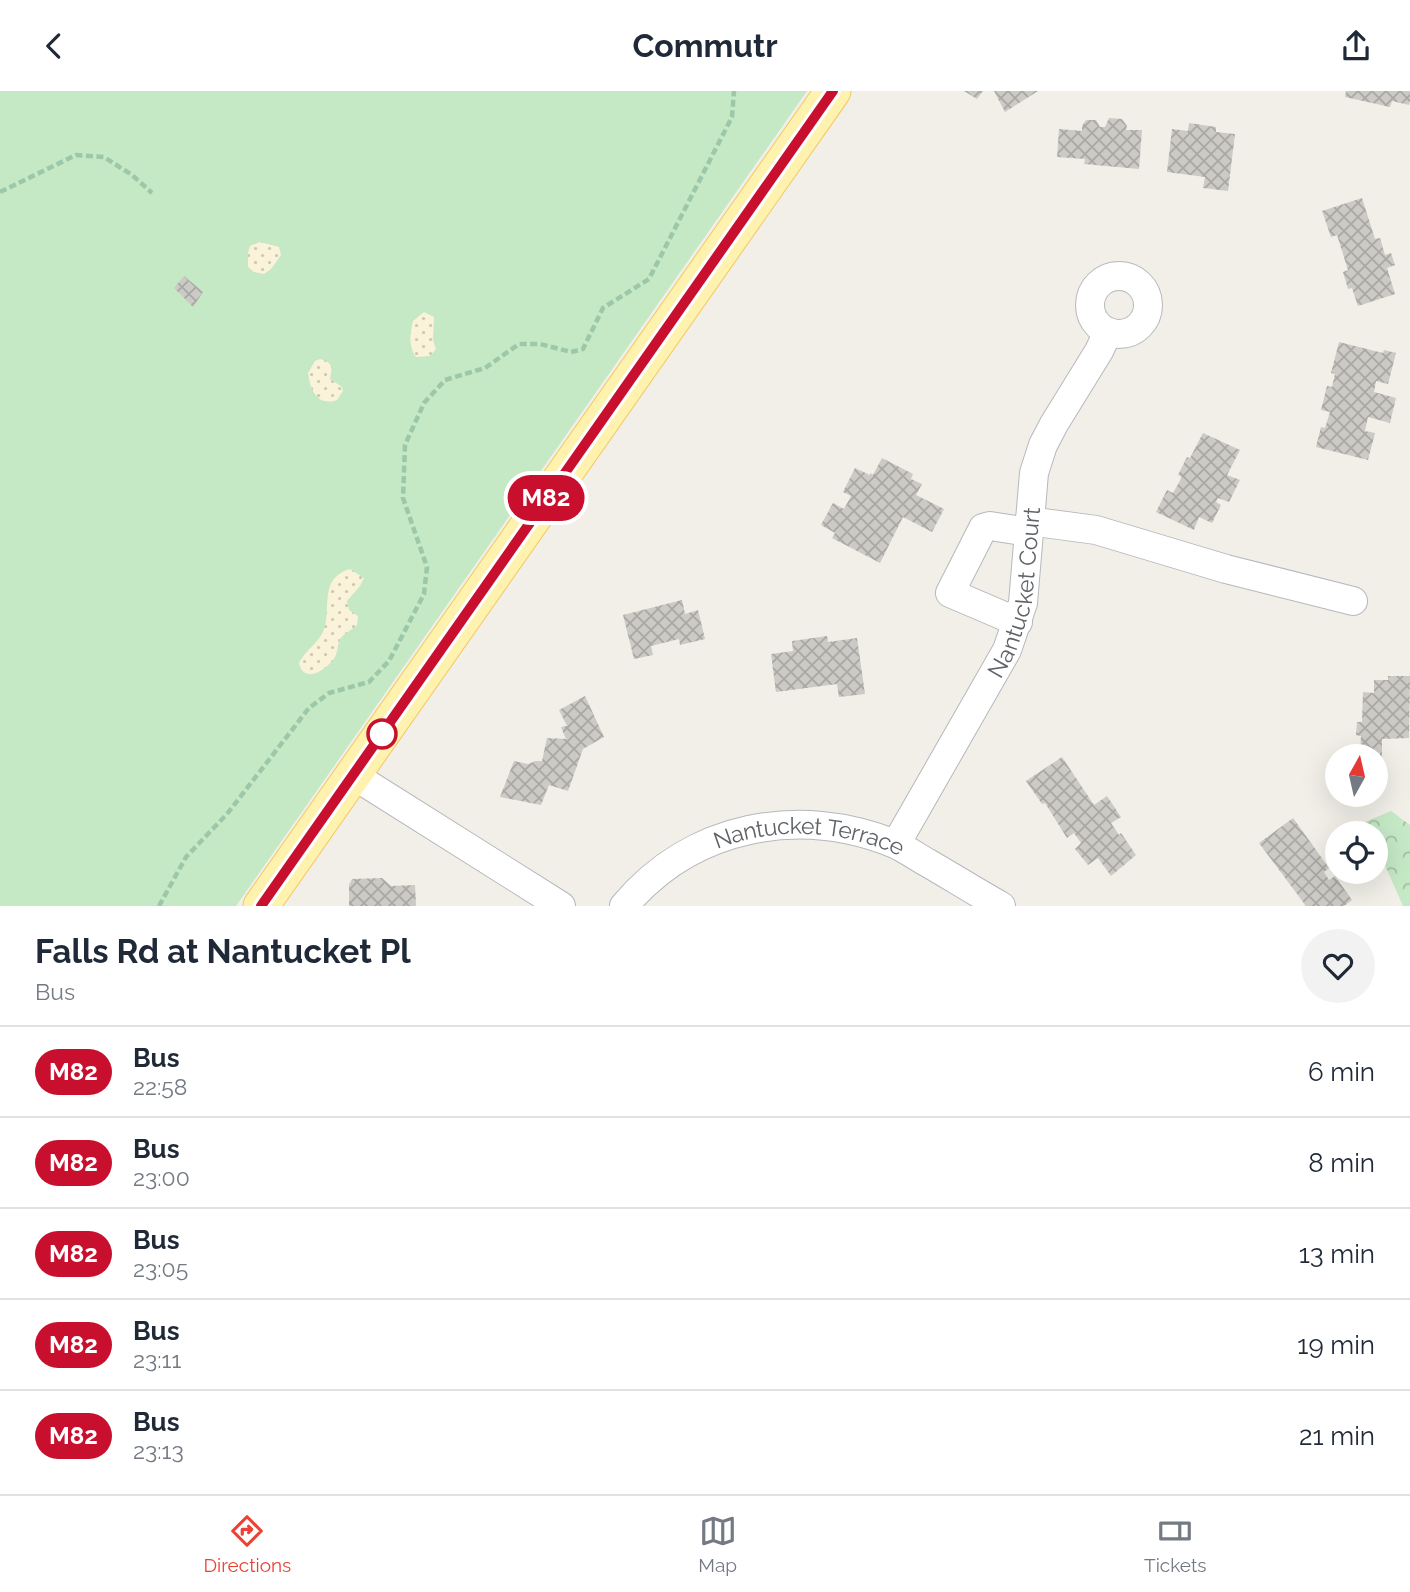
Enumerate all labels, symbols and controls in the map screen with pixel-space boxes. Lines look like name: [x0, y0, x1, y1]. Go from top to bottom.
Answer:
icon: back: [35, 27, 73, 65]
text: Commutr: [632, 27, 778, 64]
icon: share: [1337, 27, 1375, 65]
line badge: M82: [506, 475, 586, 521]
text: M82: [522, 483, 570, 512]
street label: Nantucket Court: [981, 506, 1045, 682]
unlabelled marker: [367, 719, 397, 749]
north arrow: [1325, 744, 1388, 807]
map controls: [1325, 744, 1388, 884]
street label: Nantucket Terrace: [710, 811, 910, 860]
button: locate: [1325, 821, 1388, 884]
button: heart: [1301, 929, 1375, 1003]
text: Falls Rd at Nantucket Pl: [35, 932, 411, 971]
text: Bus: [35, 978, 75, 1005]
text: Bus: [133, 1043, 180, 1073]
text: M82: [49, 1057, 98, 1086]
text: 6 min: [1308, 1057, 1375, 1087]
text: 22:58: [133, 1073, 187, 1100]
text: Bus: [133, 1134, 180, 1164]
text: M82: [49, 1148, 98, 1177]
text: 8 min: [1308, 1148, 1375, 1178]
text: 23:00: [133, 1164, 190, 1191]
text: Bus: [133, 1225, 180, 1255]
text: M82: [49, 1239, 98, 1268]
text: 13 min: [1299, 1239, 1375, 1269]
text: 23:05: [133, 1255, 188, 1282]
text: Bus: [133, 1316, 180, 1346]
text: M82: [49, 1330, 98, 1359]
text: 19 min: [1297, 1330, 1375, 1360]
text: 23:11: [133, 1346, 181, 1373]
text: Bus: [133, 1407, 180, 1437]
text: M82: [49, 1421, 98, 1450]
text: 21 min: [1299, 1421, 1375, 1451]
text: 23:13: [133, 1437, 184, 1464]
tab: Directions: [204, 1512, 291, 1576]
tab: Map: [698, 1512, 737, 1576]
tab: Tickets: [1144, 1512, 1206, 1576]

